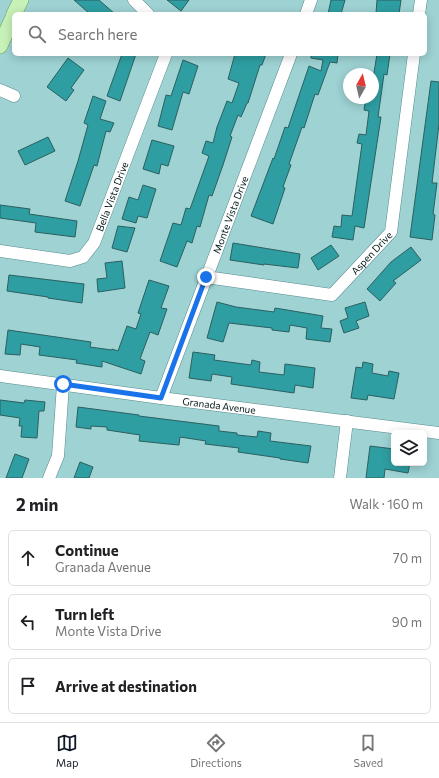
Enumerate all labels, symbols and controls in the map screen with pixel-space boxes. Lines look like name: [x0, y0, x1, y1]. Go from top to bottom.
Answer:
search box: [12, 12, 427, 56]
icon: search: [26, 23, 48, 45]
text: Search here: [58, 25, 137, 43]
north arrow: [343, 68, 379, 104]
street label: Bella Vista Drive: [93, 160, 130, 233]
street label: Monte Vista Drive: [210, 174, 250, 255]
street label: Aspen Drive: [348, 229, 394, 277]
route end: [197, 268, 215, 286]
route start: [54, 375, 72, 393]
street label: Granada Avenue: [182, 395, 256, 416]
map controls: [391, 430, 427, 466]
button: layers: [391, 430, 427, 466]
text: 2 min: [16, 494, 58, 515]
text: Walk · 160 m: [349, 496, 423, 512]
text: Continue: [55, 541, 119, 559]
icon: ahead: [17, 547, 39, 569]
text: 70 m: [393, 550, 422, 566]
text: Granada Avenue: [55, 559, 151, 575]
text: Turn left: [55, 605, 114, 623]
icon: left: [17, 611, 39, 633]
text: 90 m: [392, 614, 422, 630]
text: Monte Vista Drive: [55, 623, 161, 639]
icon: arrive: [17, 675, 39, 697]
text: Arrive at destination: [55, 677, 197, 695]
tab: Map: [56, 732, 79, 769]
tab: Directions: [190, 732, 242, 769]
tab: Saved: [353, 732, 383, 769]

